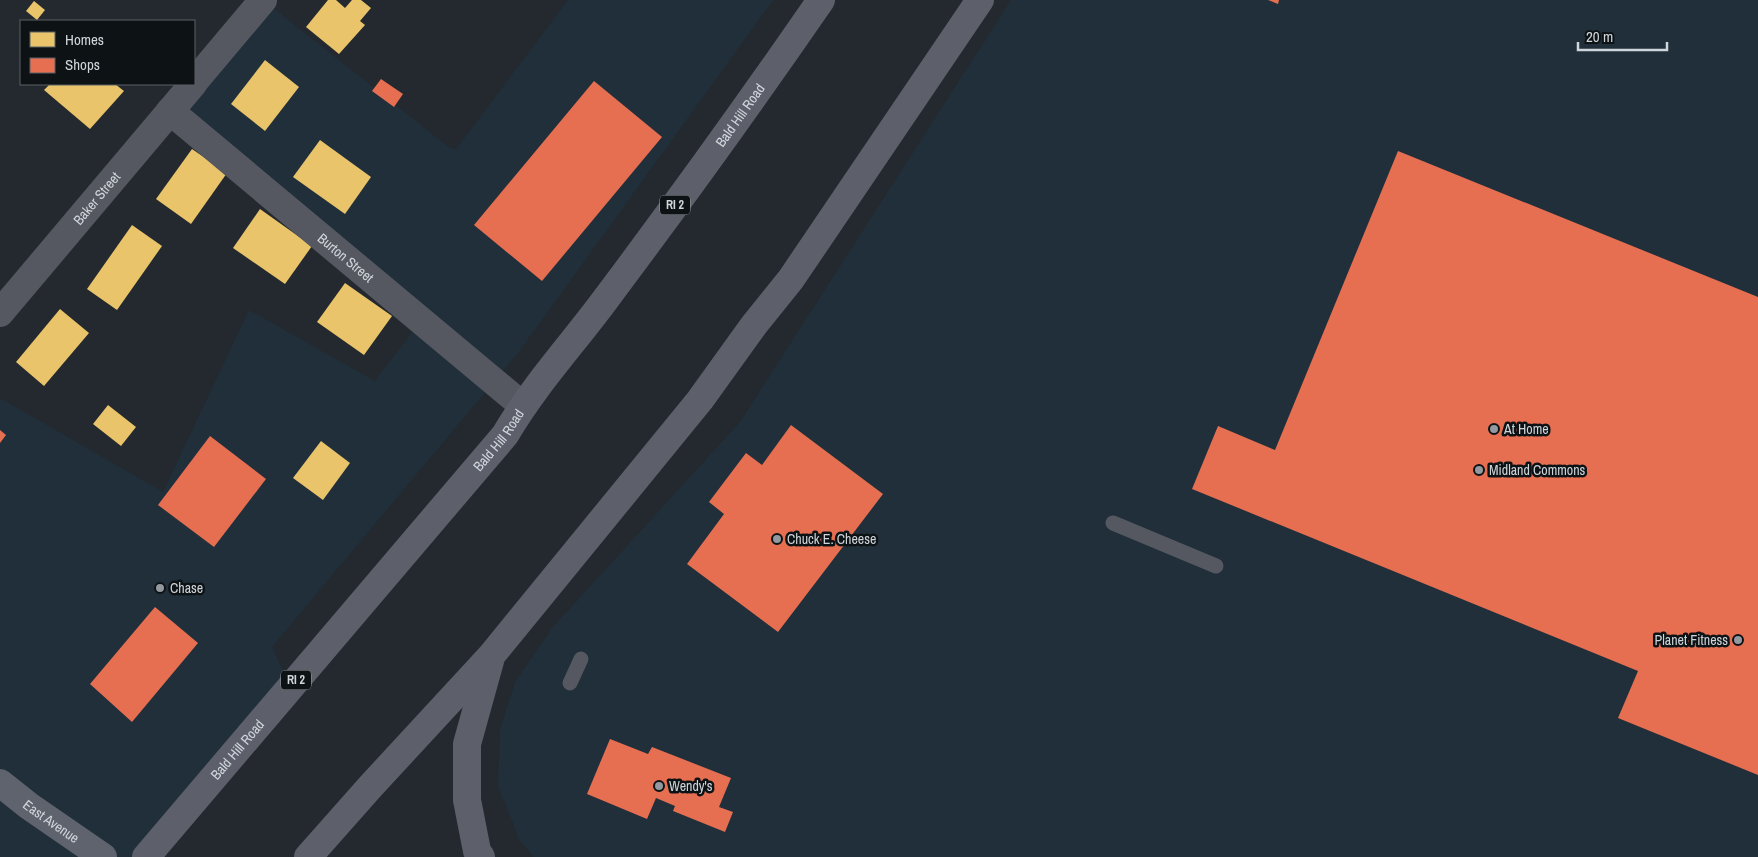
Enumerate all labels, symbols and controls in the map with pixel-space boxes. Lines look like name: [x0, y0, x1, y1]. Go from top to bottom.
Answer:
legend: [20, 20, 195, 85]
scale bar: [1578, 20, 1667, 52]
text: 20 m: [1586, 26, 1613, 47]
text: Homes: [65, 29, 104, 50]
text: Shops: [65, 54, 100, 75]
street label: Bald Hill Road: [711, 80, 769, 150]
street label: Baker Street: [69, 168, 124, 229]
road number: RI 2: [660, 196, 690, 214]
street label: Burton Street: [314, 229, 378, 286]
street label: Bald Hill Road: [469, 406, 528, 475]
place label: At Home: [1503, 420, 1549, 438]
marker: At Home: [1488, 423, 1500, 435]
place label: Midland Commons: [1489, 461, 1586, 479]
marker: Midland Commons: [1473, 464, 1485, 476]
place label: Chuck E. Cheese: [787, 530, 876, 548]
marker: Chuck E. Cheese: [771, 533, 783, 545]
place label: Chase: [170, 579, 203, 597]
marker: Chase: [154, 582, 166, 594]
place label: Planet Fitness: [1655, 631, 1728, 649]
marker: Planet Fitness: [1732, 634, 1744, 646]
road number: RI 2: [281, 670, 311, 690]
street label: Bald Hill Road: [207, 716, 268, 783]
place label: Wendy's: [669, 777, 713, 795]
marker: Wendy's: [653, 780, 665, 792]
street label: East Avenue: [19, 796, 83, 847]

